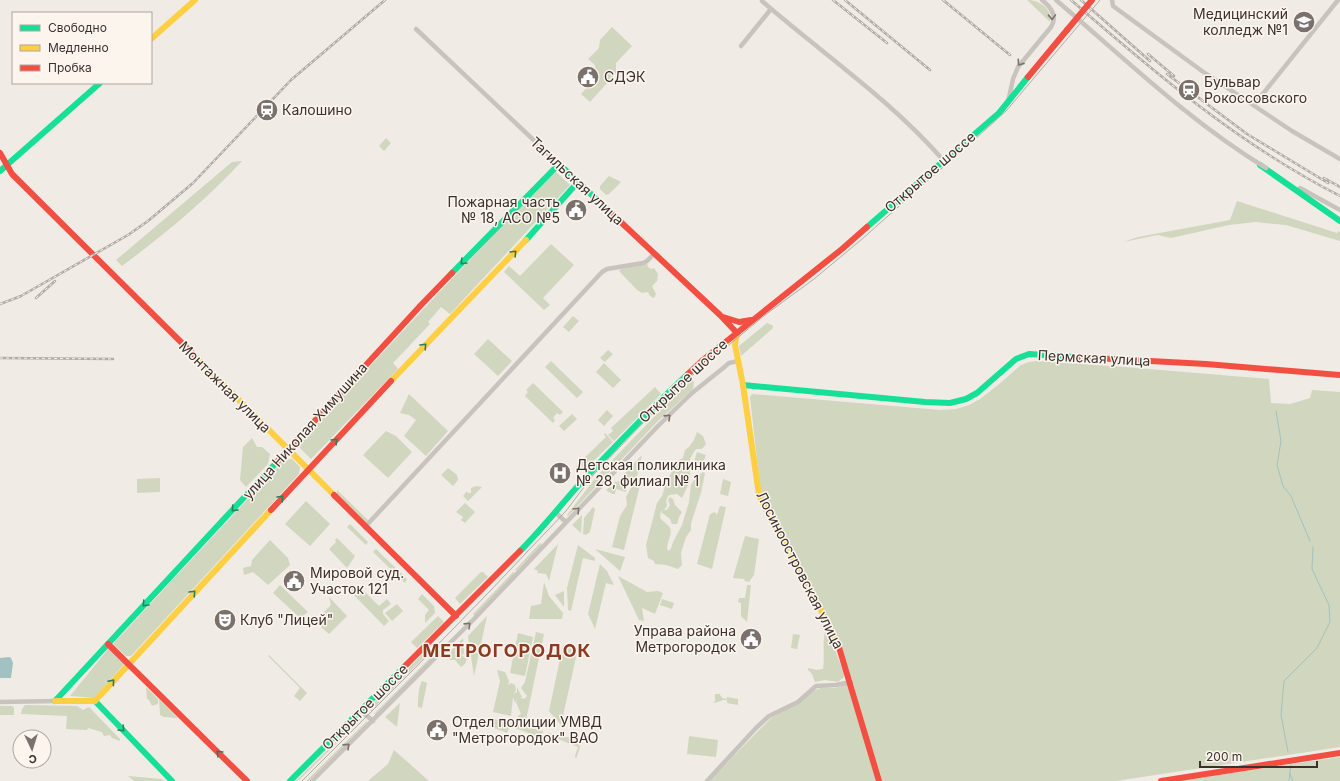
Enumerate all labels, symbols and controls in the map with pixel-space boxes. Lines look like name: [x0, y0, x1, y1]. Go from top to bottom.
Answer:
place label: Медицинский колледж №1: [1193, 5, 1288, 38]
school or university icon: Медицинский колледж №1: [1291, 9, 1317, 35]
legend: [12, 12, 152, 84]
one-way arrow: [1048, 14, 1057, 20]
text: Свободно: [48, 20, 107, 35]
text: Медленно: [48, 40, 109, 55]
one-way arrow: [1018, 59, 1025, 66]
text: Пробка: [48, 60, 92, 75]
public building icon: СДЭК: [575, 64, 601, 90]
place label: СДЭК: [604, 68, 646, 85]
place label: Бульвар Рокоссовского: [1204, 73, 1307, 106]
station icon: Бульвар Рокоссовского: [1176, 77, 1202, 103]
station icon: Калошино: [254, 97, 280, 123]
place label: Калошино: [282, 101, 352, 118]
street label: Открытое шоссе: [881, 128, 979, 216]
street label: Тагильская улица: [527, 133, 627, 228]
place label: Пожарная часть № 18, АСО №5: [447, 193, 560, 226]
public building icon: Пожарная часть № 18, АСО №5: [563, 197, 589, 223]
one-way arrow: [509, 250, 516, 257]
one-way arrow: [460, 257, 468, 265]
street label: Открытое шоссе: [635, 335, 730, 426]
street label: Монтажная улица: [176, 337, 275, 436]
one-way arrow: [419, 343, 427, 351]
street label: Пермская улица: [1037, 346, 1151, 369]
street label: улица Николая Химушина: [239, 359, 371, 503]
one-way arrow: [663, 414, 671, 422]
one-way arrow: [330, 438, 338, 446]
place label: Детская поликлиника № 28, филиал № 1: [576, 456, 726, 489]
hospital icon: Детская поликлиника № 28, филиал № 1: [547, 460, 573, 486]
street label: Лосиноостровская улица: [753, 488, 848, 651]
one-way arrow: [277, 495, 284, 503]
one-way arrow: [232, 505, 239, 512]
one-way arrow: [573, 507, 580, 515]
place label: Мировой суд. Участок 121: [310, 564, 404, 597]
public building icon: Мировой суд. Участок 121: [281, 568, 307, 594]
one-way arrow: [188, 590, 196, 598]
one-way arrow: [143, 600, 150, 607]
theatre icon: Клуб "Лицей": [212, 607, 238, 633]
place label: Клуб "Лицей": [240, 611, 333, 628]
one-way arrow: [463, 622, 471, 629]
place label: Управа района Метрогородок: [634, 622, 736, 655]
public building icon: Управа района Метрогородок: [738, 626, 764, 652]
district label: МЕТРОГОРОДОК: [422, 640, 592, 661]
street label: Открытое шоссе: [318, 660, 411, 753]
one-way arrow: [107, 679, 114, 687]
place label: Отдел полиции УМВД "Метрогородок" ВАО: [452, 713, 602, 746]
public building icon: Отдел полиции УМВД "Метрогородок" ВАО: [424, 717, 450, 743]
one-way arrow: [117, 724, 125, 732]
north arrow: [12, 729, 52, 769]
scale bar: [1200, 743, 1317, 769]
one-way arrow: [342, 744, 350, 751]
text: 200 m: [1206, 749, 1242, 764]
one-way arrow: [216, 750, 224, 758]
text: С: [28, 752, 37, 766]

